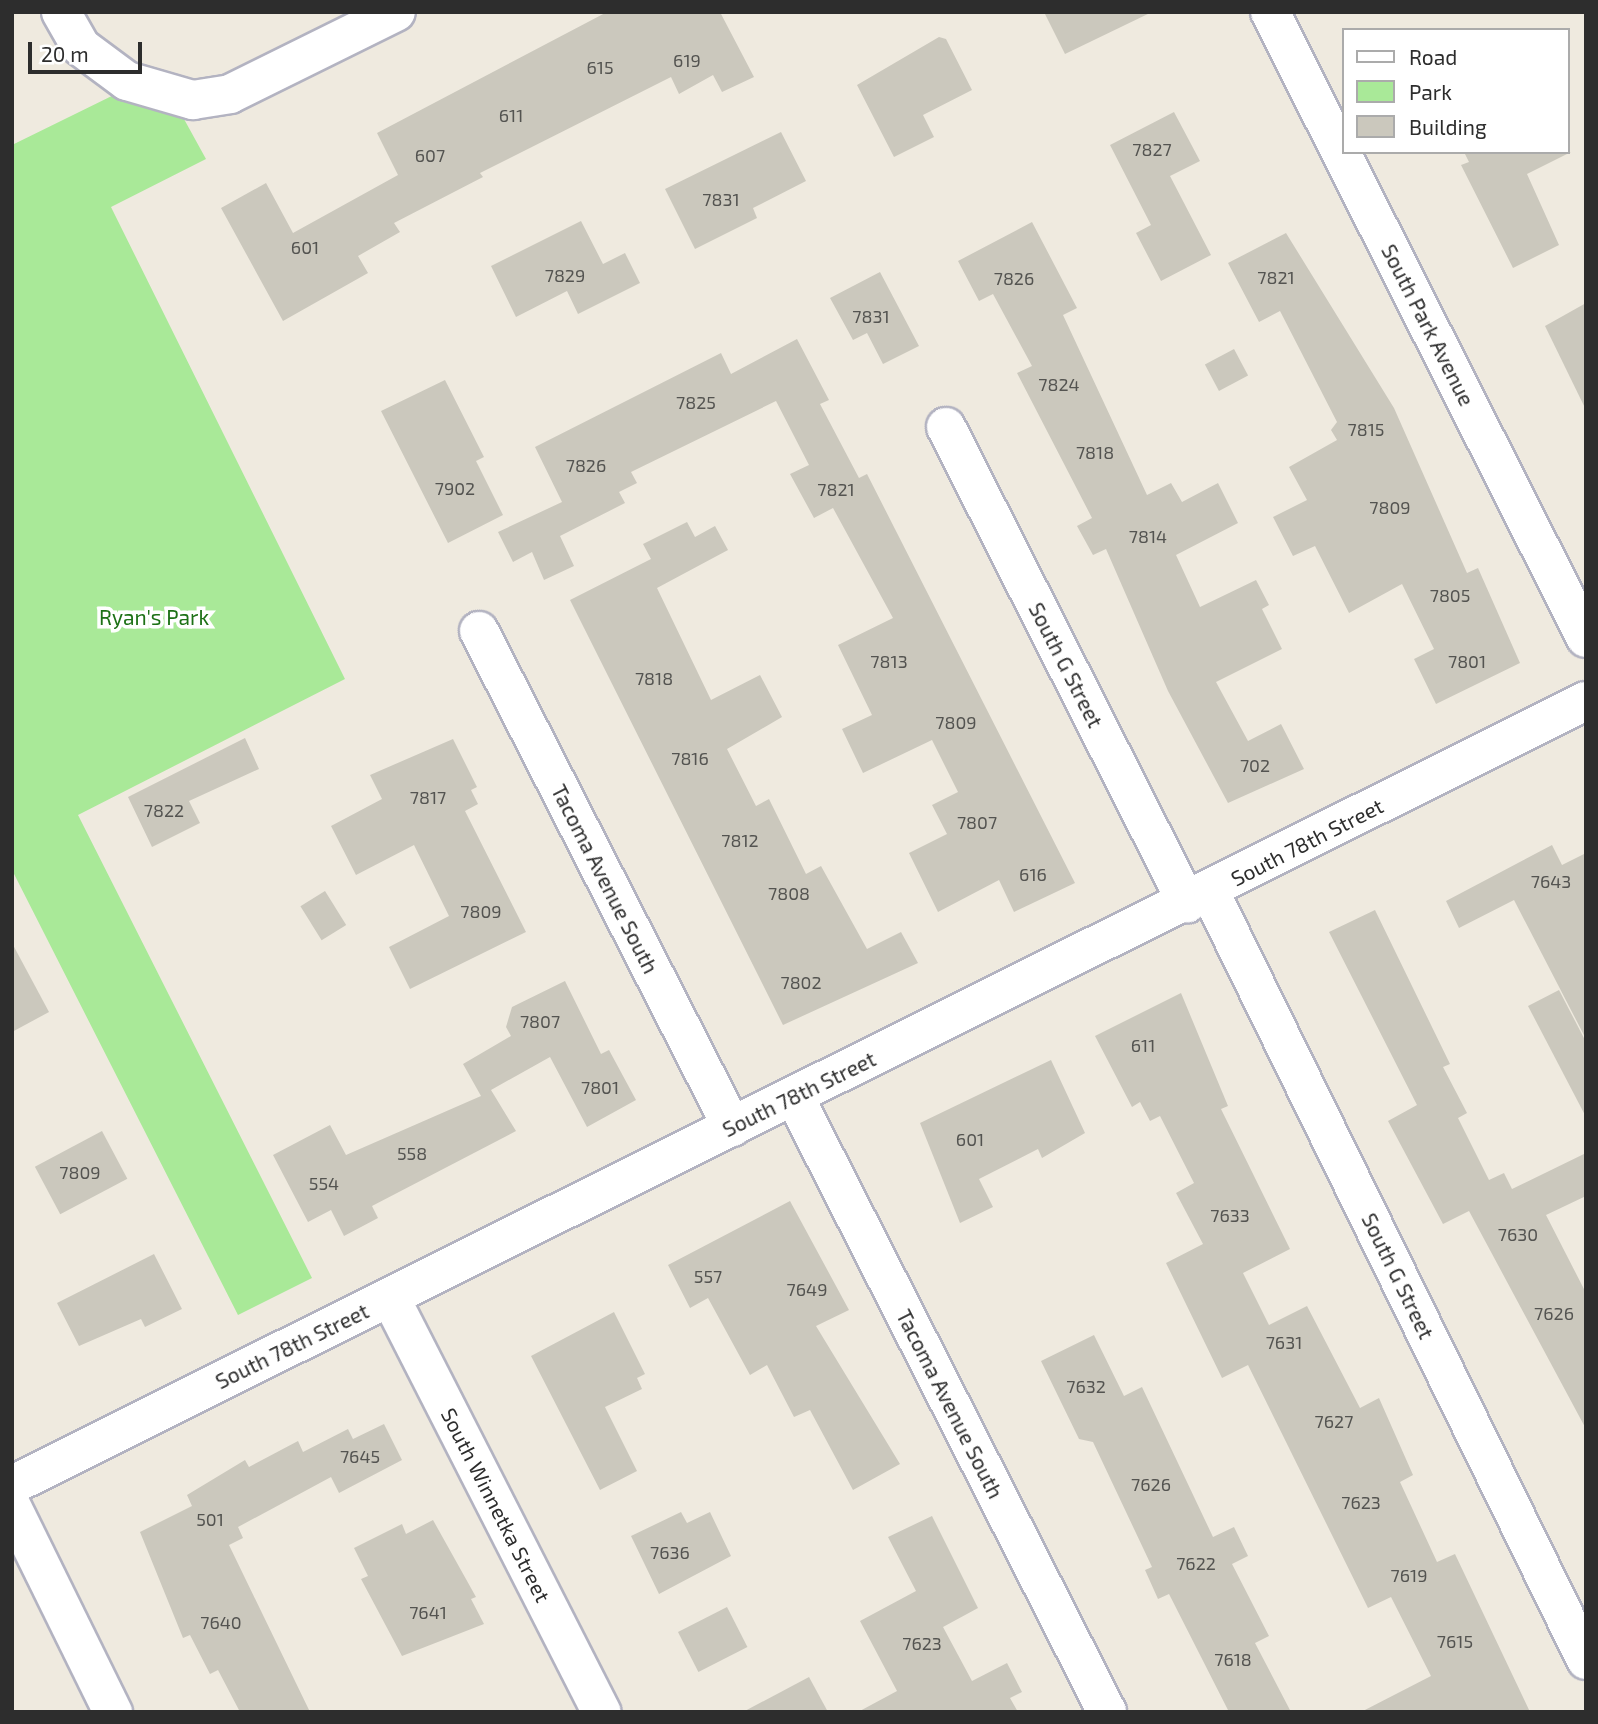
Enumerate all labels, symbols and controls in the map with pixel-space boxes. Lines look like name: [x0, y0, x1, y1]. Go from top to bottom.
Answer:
scale bar: [32, 28, 145, 72]
legend: [1342, 28, 1570, 154]
text: 20 m: [41, 41, 89, 66]
text: Road: [1409, 44, 1457, 69]
house number: 619: [673, 49, 701, 71]
house number: 615: [586, 56, 614, 78]
text: Park: [1409, 79, 1452, 104]
house number: 611: [499, 104, 523, 126]
text: Building: [1409, 114, 1487, 139]
house number: 7827: [1132, 138, 1172, 160]
house number: 607: [415, 144, 445, 166]
house number: 7831: [702, 188, 740, 210]
house number: 601: [291, 236, 319, 258]
street label: South Park Avenue: [1376, 240, 1480, 410]
house number: 7829: [545, 264, 585, 286]
house number: 7821: [1257, 266, 1295, 288]
house number: 7826: [994, 267, 1034, 289]
house number: 7831: [852, 305, 890, 327]
house number: 7824: [1038, 373, 1080, 395]
house number: 7825: [676, 391, 716, 413]
house number: 7815: [1348, 418, 1384, 440]
house number: 7818: [1076, 441, 1114, 463]
house number: 7826: [566, 454, 606, 476]
house number: 7902: [435, 477, 475, 499]
house number: 7821: [817, 478, 855, 500]
house number: 7809: [1369, 496, 1411, 518]
house number: 7814: [1129, 525, 1167, 547]
house number: 7805: [1430, 584, 1470, 606]
street label: South G Street: [1024, 598, 1108, 732]
park label: Ryan's Park: [99, 604, 209, 630]
house number: 7813: [870, 650, 908, 672]
house number: 7801: [1448, 650, 1486, 672]
house number: 7818: [635, 667, 673, 689]
house number: 7809: [935, 711, 977, 733]
house number: 7816: [671, 747, 709, 769]
house number: 702: [1240, 754, 1270, 776]
street label: Tacoma Avenue South: [546, 780, 664, 978]
house number: 7817: [410, 786, 446, 808]
street label: South 78th Street: [1227, 793, 1387, 891]
house number: 7822: [144, 799, 184, 821]
house number: 7807: [957, 811, 997, 833]
house number: 7812: [721, 829, 759, 851]
house number: 616: [1019, 863, 1047, 885]
house number: 7643: [1531, 870, 1571, 892]
house number: 7808: [768, 882, 810, 904]
house number: 7809: [460, 900, 502, 922]
house number: 7802: [780, 971, 822, 993]
house number: 7807: [520, 1010, 560, 1032]
house number: 611: [1131, 1034, 1155, 1056]
street label: South 78th Street: [718, 1046, 880, 1142]
house number: 7801: [581, 1076, 619, 1098]
house number: 601: [956, 1128, 984, 1150]
house number: 558: [397, 1142, 427, 1164]
house number: 7809: [59, 1161, 101, 1183]
house number: 554: [309, 1172, 339, 1194]
house number: 7633: [1210, 1204, 1250, 1226]
street label: South G Street: [1357, 1209, 1439, 1343]
house number: 7630: [1498, 1223, 1538, 1245]
house number: 557: [694, 1265, 722, 1287]
house number: 7649: [787, 1278, 827, 1300]
street label: South 78th Street: [211, 1298, 373, 1394]
house number: 7626: [1534, 1302, 1574, 1324]
street label: Tacoma Avenue South: [891, 1305, 1009, 1503]
house number: 7631: [1266, 1331, 1302, 1353]
house number: 7632: [1066, 1375, 1106, 1397]
street label: South Winnetka Street: [436, 1404, 556, 1606]
house number: 7627: [1315, 1410, 1353, 1432]
house number: 7645: [340, 1445, 380, 1467]
house number: 7626: [1131, 1473, 1171, 1495]
house number: 7623: [1341, 1491, 1381, 1513]
house number: 501: [196, 1508, 224, 1530]
house number: 7636: [650, 1541, 690, 1563]
house number: 7622: [1176, 1552, 1216, 1574]
house number: 7619: [1391, 1564, 1427, 1586]
house number: 7641: [409, 1601, 447, 1623]
house number: 7640: [200, 1611, 242, 1633]
house number: 7615: [1437, 1630, 1473, 1652]
house number: 7623: [902, 1632, 942, 1654]
house number: 7618: [1214, 1648, 1252, 1670]

